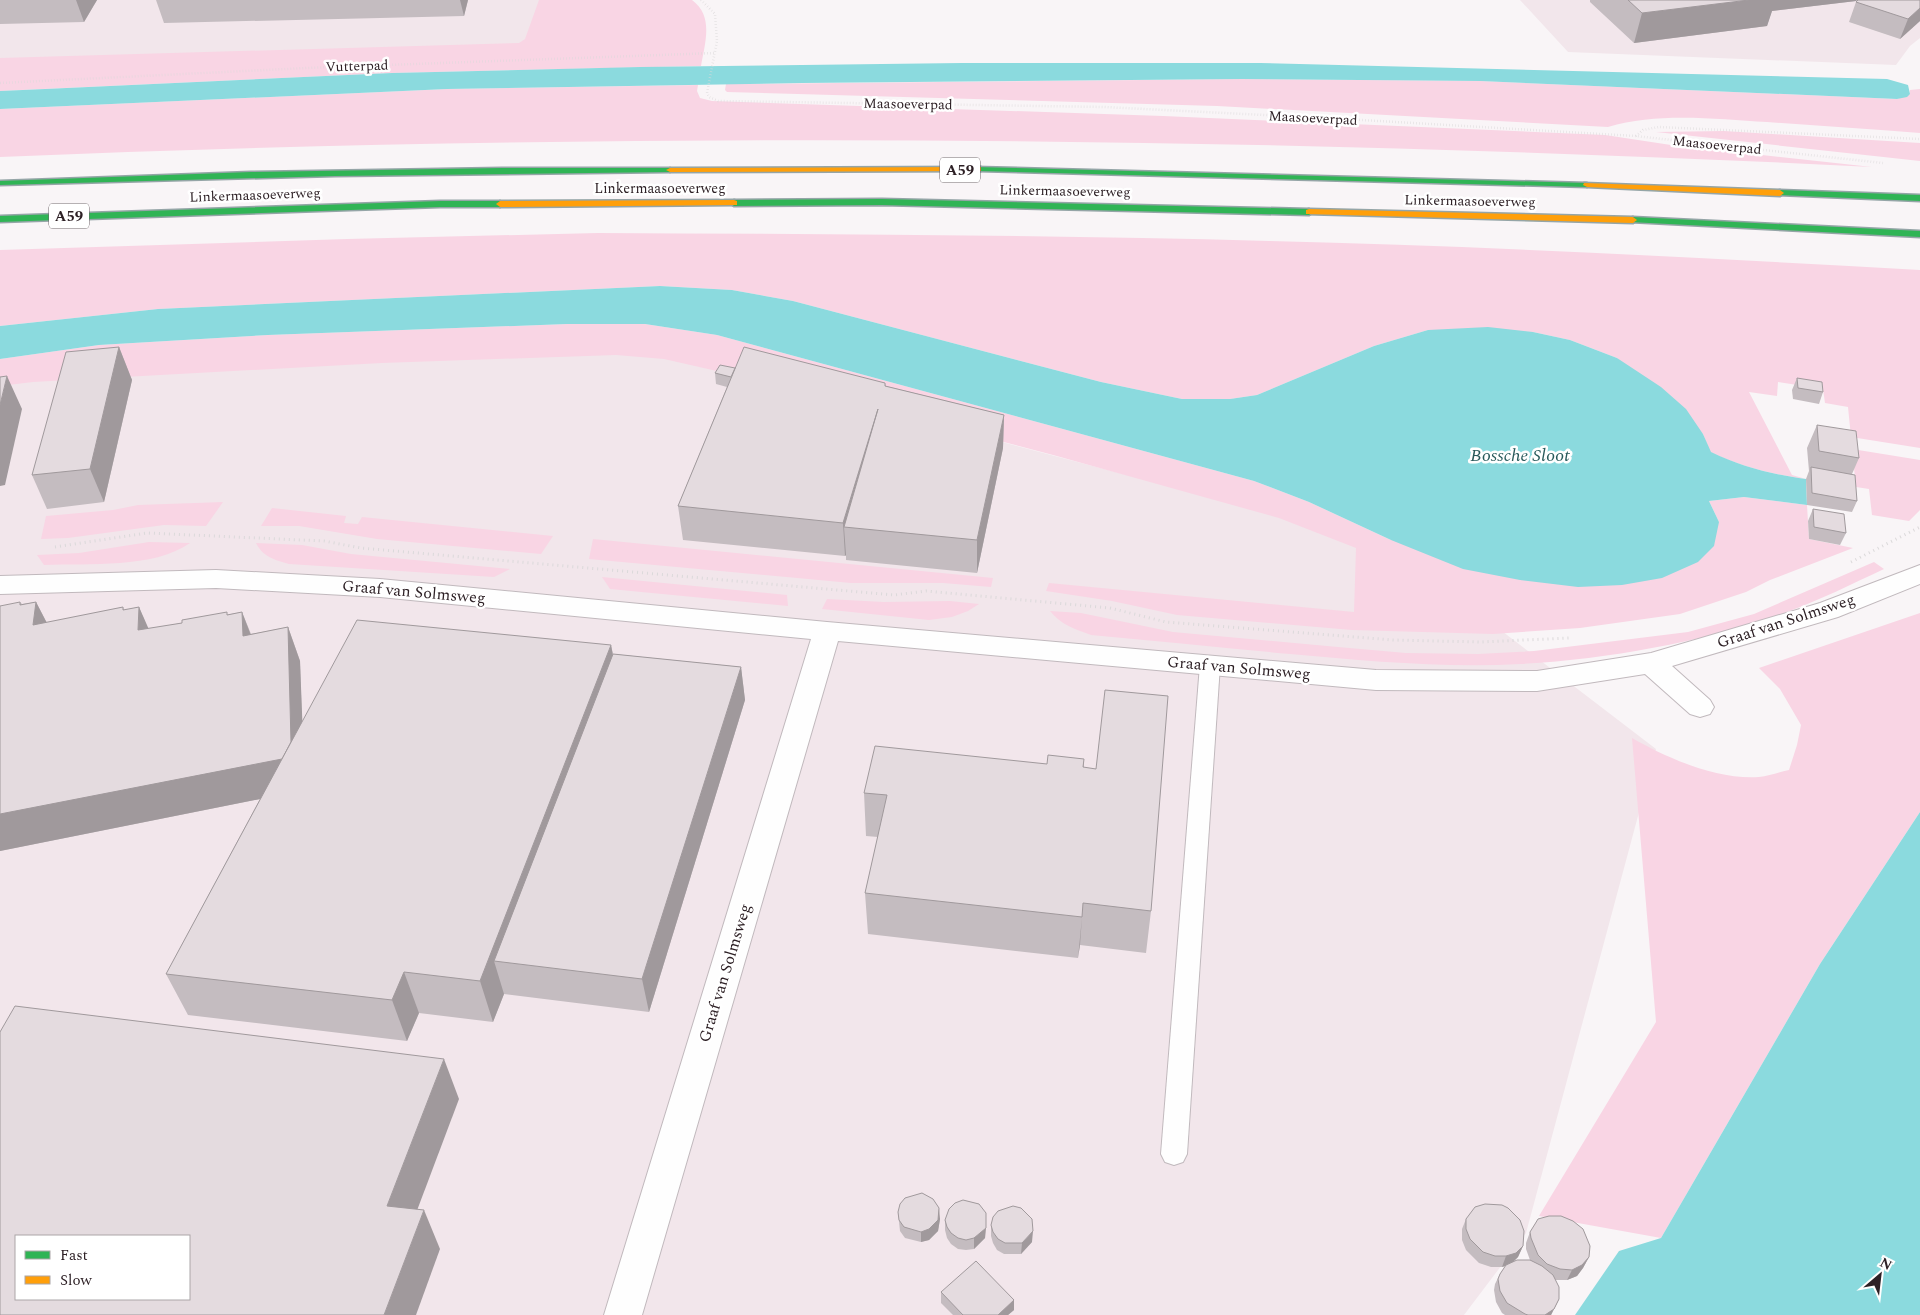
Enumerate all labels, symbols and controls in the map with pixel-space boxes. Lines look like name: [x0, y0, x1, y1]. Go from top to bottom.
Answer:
street label: Vutterpad: [325, 54, 389, 78]
street label: Maasoeverpad: [863, 93, 953, 115]
street label: Maasoeverpad: [1268, 105, 1358, 131]
street label: Maasoeverpad: [1671, 130, 1763, 160]
road number: A59: [940, 158, 980, 182]
street label: Linkermaasoeverweg: [594, 178, 726, 199]
street label: Linkermaasoeverweg: [999, 179, 1131, 203]
street label: Linkermaasoeverweg: [189, 182, 321, 208]
street label: Linkermaasoeverweg: [1404, 189, 1536, 213]
road number: A59: [49, 204, 89, 228]
water label: Bossche Sloot: [1470, 442, 1570, 469]
street label: Graaf van Solmsweg: [341, 574, 487, 610]
street label: Graaf van Solmsweg: [1714, 587, 1858, 655]
street label: Graaf van Solmsweg: [1166, 650, 1312, 686]
street label: Graaf van Solmsweg: [692, 901, 758, 1045]
legend: [15, 1235, 190, 1300]
text: Fast: [60, 1244, 88, 1267]
north arrow: [1855, 1250, 1905, 1300]
text: N: [1876, 1252, 1896, 1276]
text: Slow: [60, 1269, 92, 1292]

